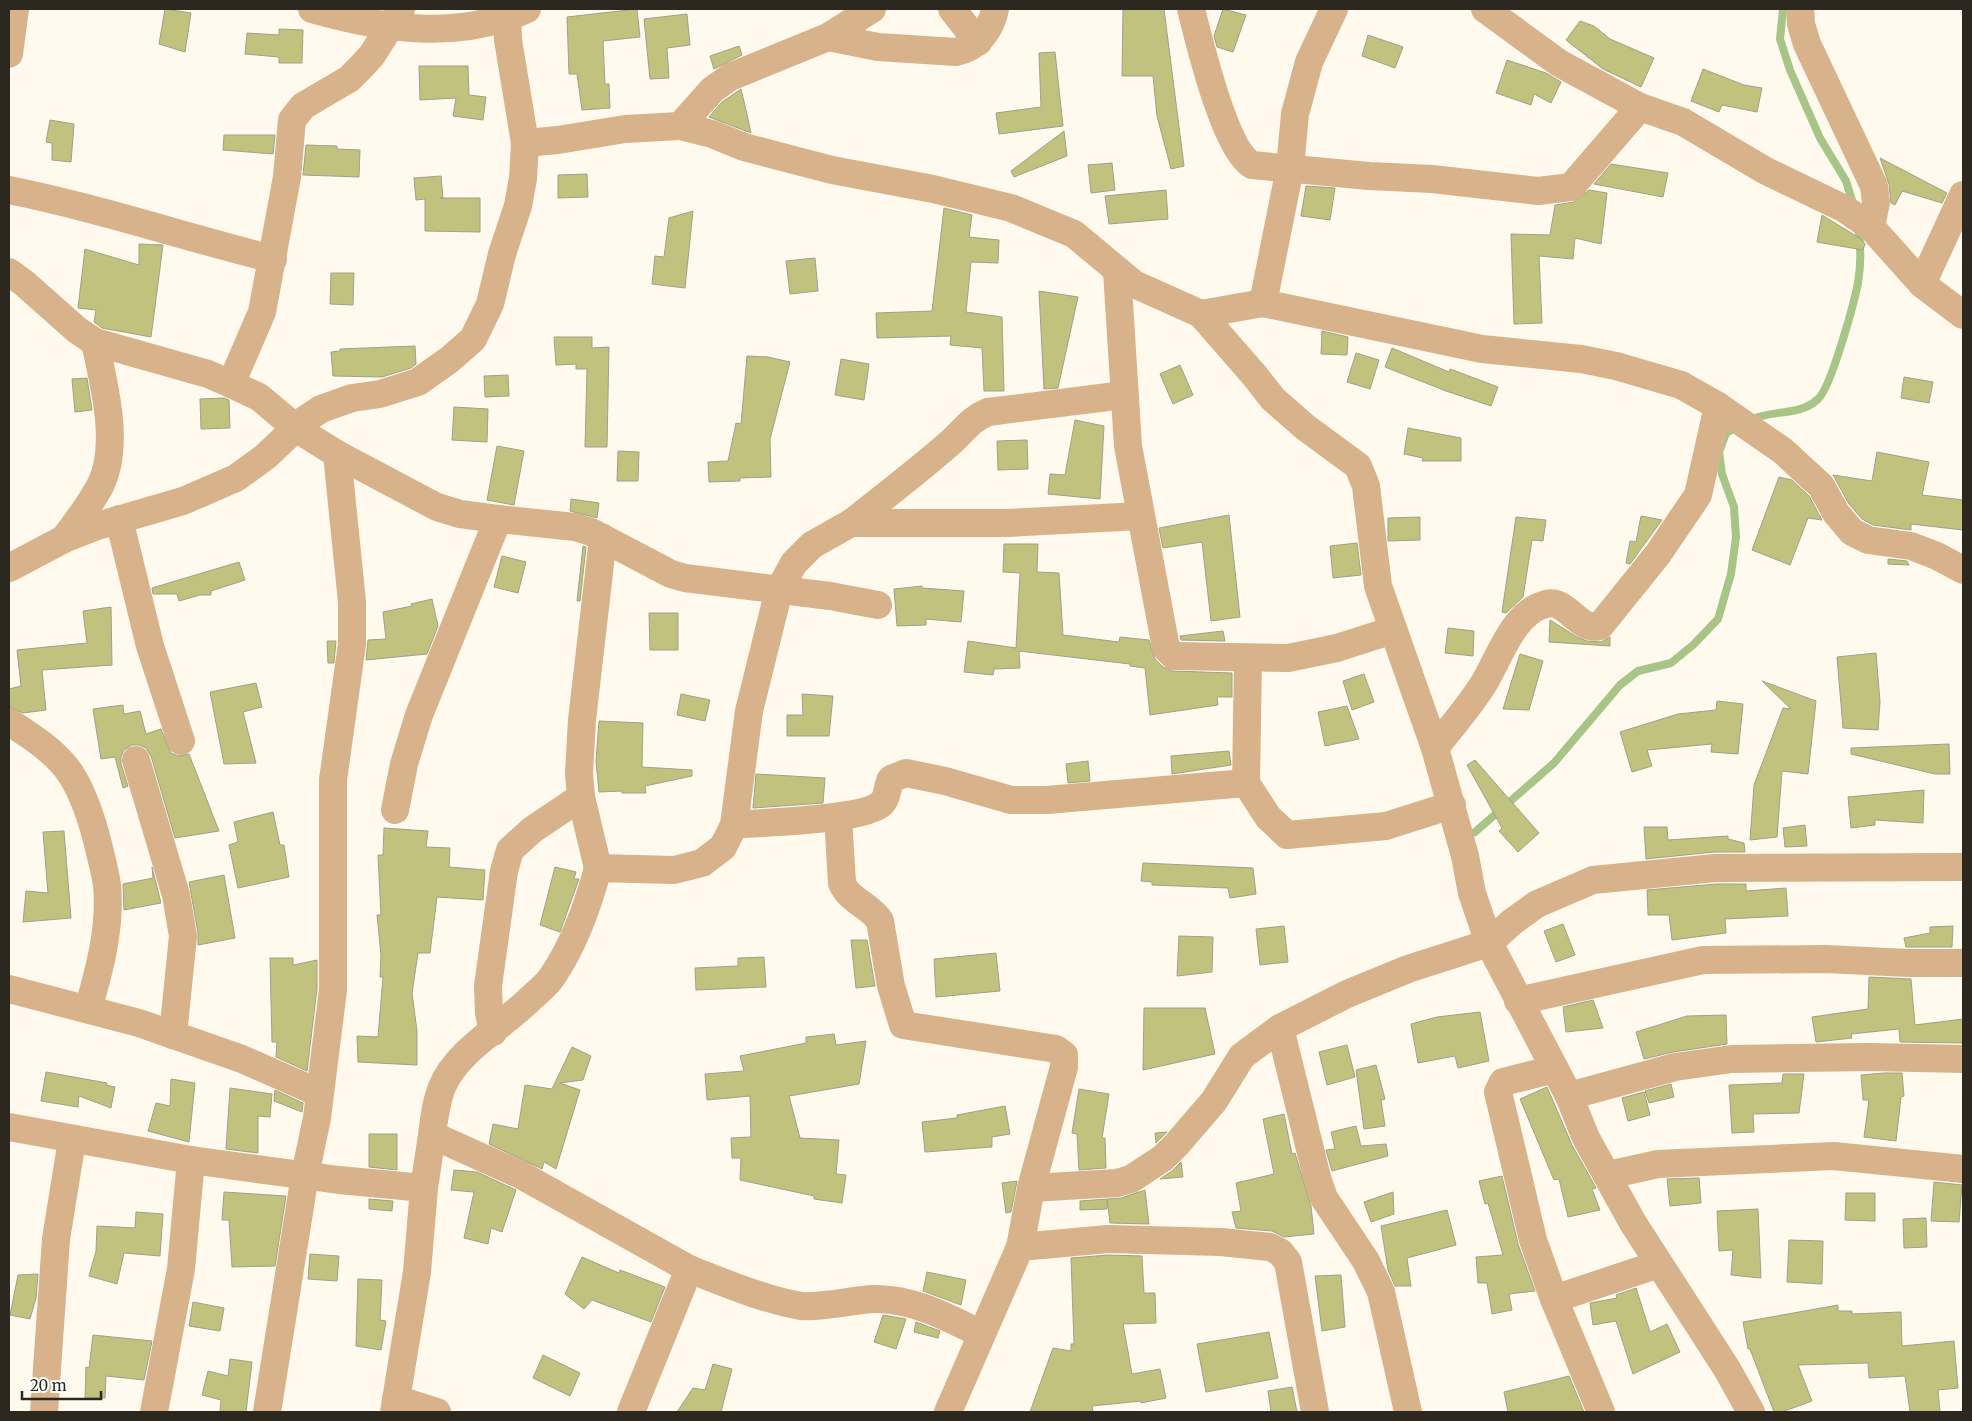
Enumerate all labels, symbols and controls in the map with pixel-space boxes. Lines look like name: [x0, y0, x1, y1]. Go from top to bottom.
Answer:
scale bar: [22, 1368, 101, 1400]
text: 20 m: [30, 1376, 67, 1395]

